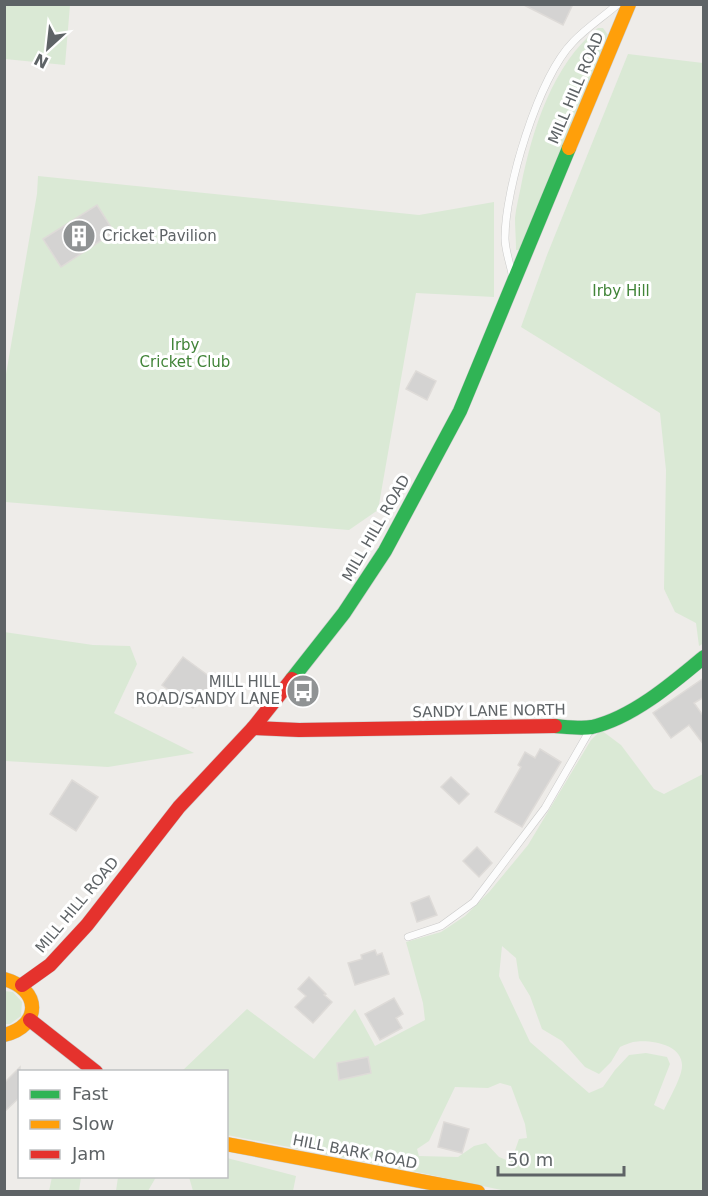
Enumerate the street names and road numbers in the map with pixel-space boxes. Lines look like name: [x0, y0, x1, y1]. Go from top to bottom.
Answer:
street label: MILL HILL ROAD: [544, 29, 608, 147]
street label: MILL HILL ROAD: [338, 472, 414, 584]
street label: SANDY LANE NORTH: [412, 701, 566, 721]
street label: MILL HILL ROAD: [32, 853, 122, 957]
street label: HILL BARK ROAD: [291, 1131, 419, 1173]

